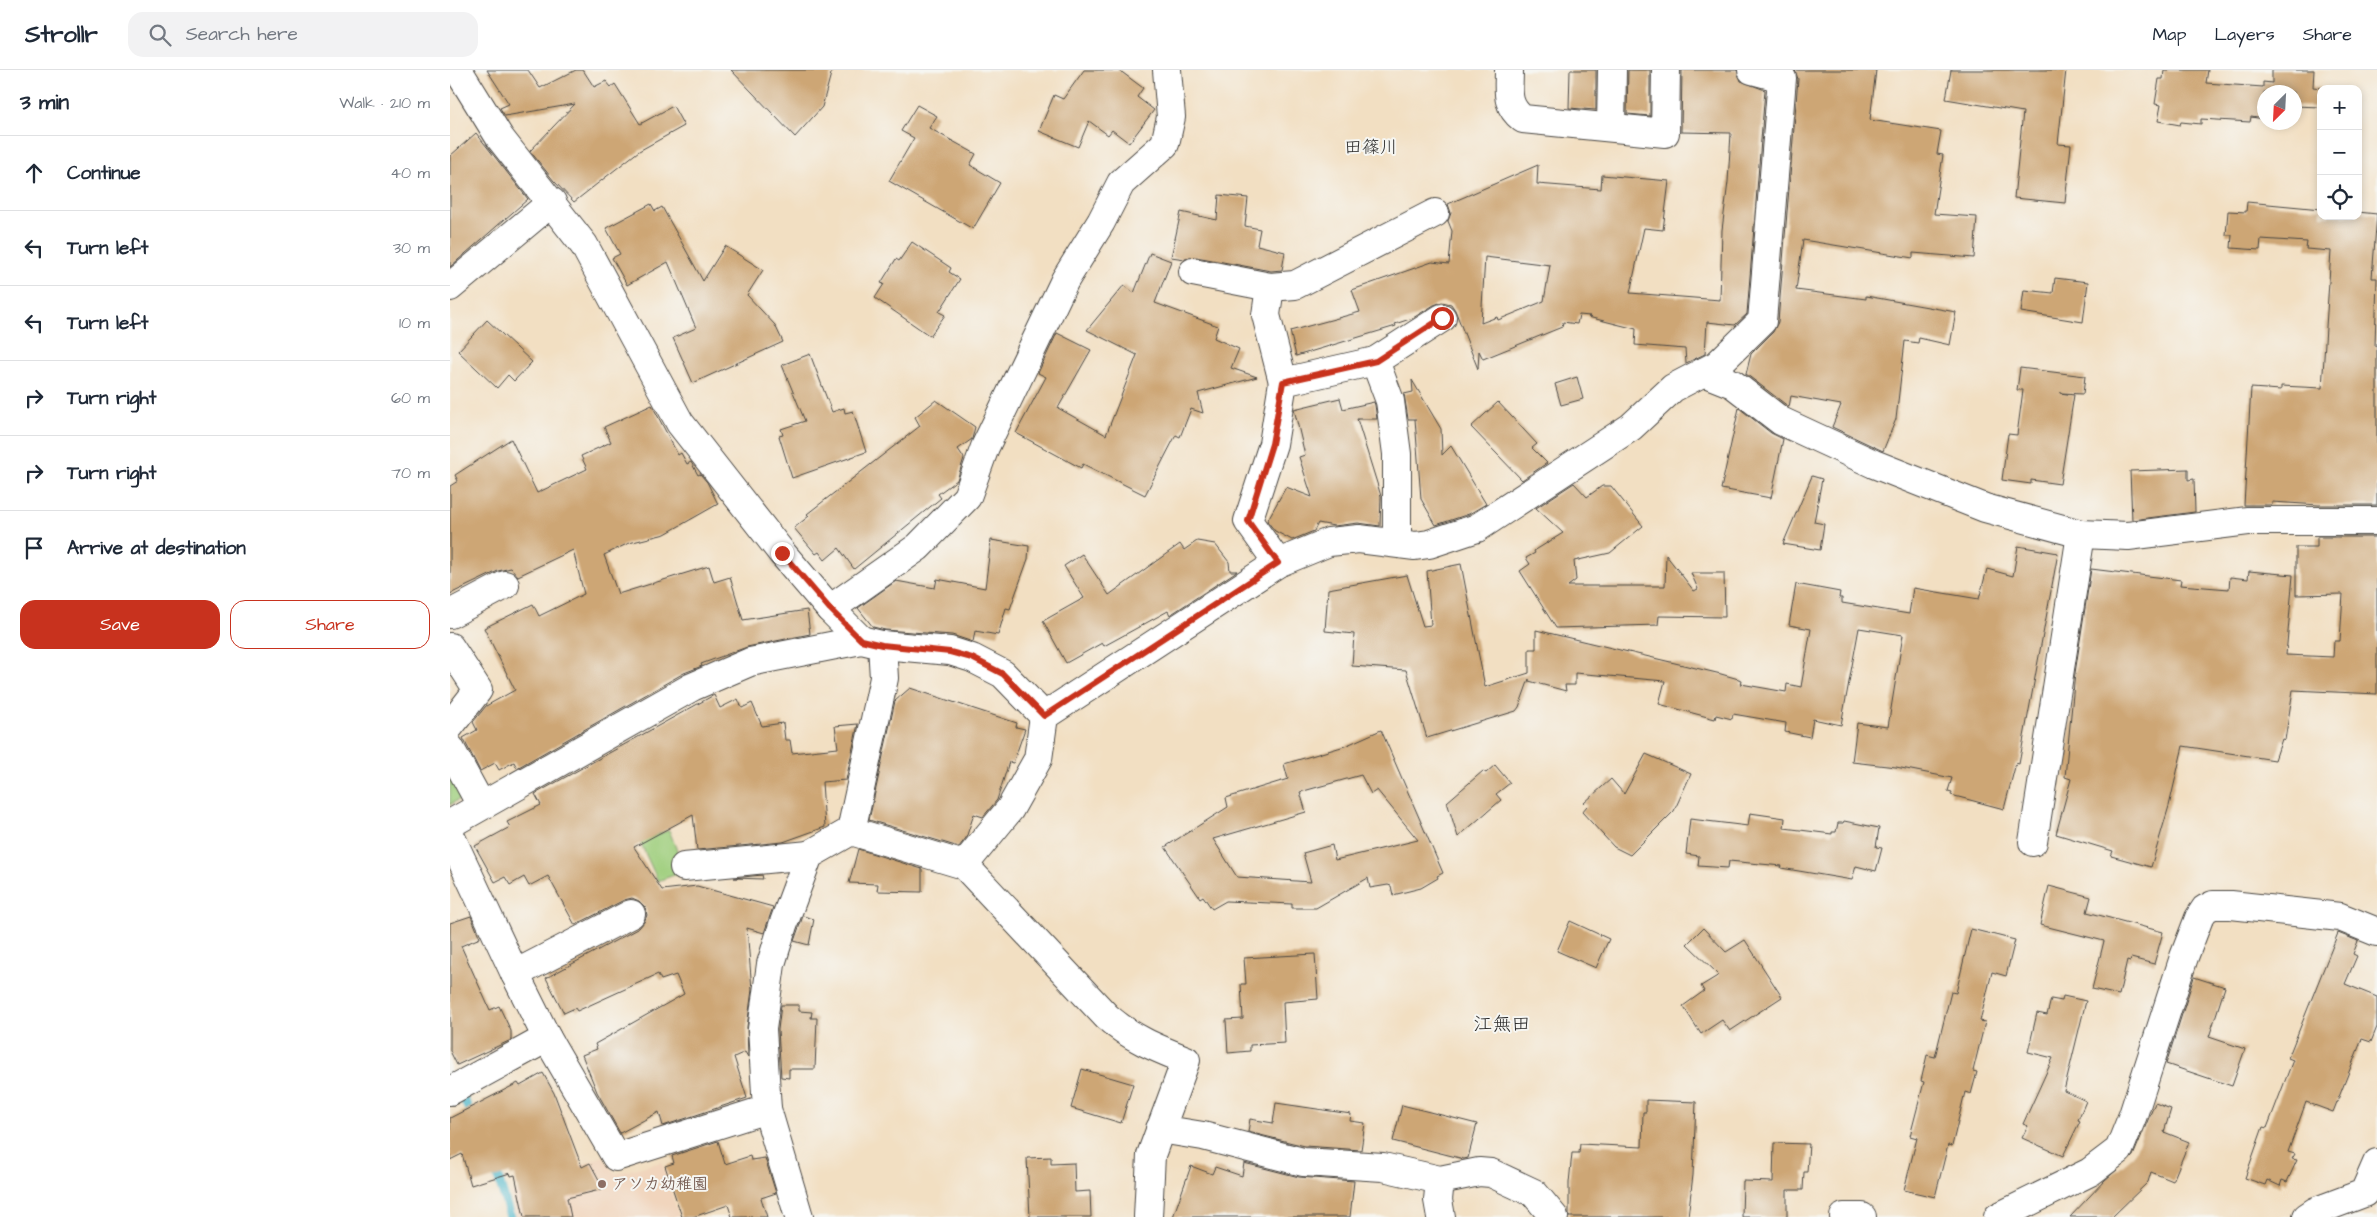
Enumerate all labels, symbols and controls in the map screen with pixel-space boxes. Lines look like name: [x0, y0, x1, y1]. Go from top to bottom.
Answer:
search box: [128, 12, 478, 57]
text: Strollr: [25, 18, 98, 52]
icon: search: [146, 21, 174, 49]
text: Search here: [186, 21, 298, 48]
text: Map: [2152, 22, 2186, 47]
text: Layers: [2214, 22, 2275, 47]
text: Share: [2303, 22, 2352, 47]
north arrow: [2257, 85, 2302, 130]
map controls: [2317, 85, 2362, 220]
button: +: [2317, 85, 2362, 130]
text: 3 min: [20, 88, 69, 117]
text: Walk · 210 m: [339, 92, 430, 114]
button: −: [2317, 130, 2362, 175]
district label: 田篠川: [1344, 135, 1398, 160]
icon: ahead: [20, 159, 48, 187]
text: Continue: [67, 160, 141, 187]
text: 40 m: [390, 162, 430, 184]
button: locate: [2317, 175, 2362, 220]
icon: left: [20, 234, 48, 262]
text: Turn left: [67, 235, 148, 262]
text: 30 m: [393, 237, 430, 259]
route start: [1431, 307, 1454, 330]
icon: left: [20, 309, 48, 337]
text: Turn left: [67, 310, 148, 337]
text: 10 m: [399, 312, 430, 334]
icon: right: [20, 384, 48, 412]
text: Turn right: [67, 385, 156, 412]
text: 60 m: [391, 387, 430, 409]
icon: right: [20, 459, 48, 487]
text: Turn right: [67, 460, 156, 487]
text: 70 m: [391, 462, 430, 484]
icon: arrive: [20, 534, 48, 562]
text: Arrive at destination: [67, 535, 246, 562]
route end: [771, 542, 794, 565]
button: Save: [20, 600, 220, 649]
button: Share: [230, 600, 430, 649]
district label: 江無田: [1473, 1011, 1531, 1038]
place label: アソカ幼稚園: [612, 1173, 708, 1195]
marker: アソカ幼稚園: [596, 1178, 608, 1190]

